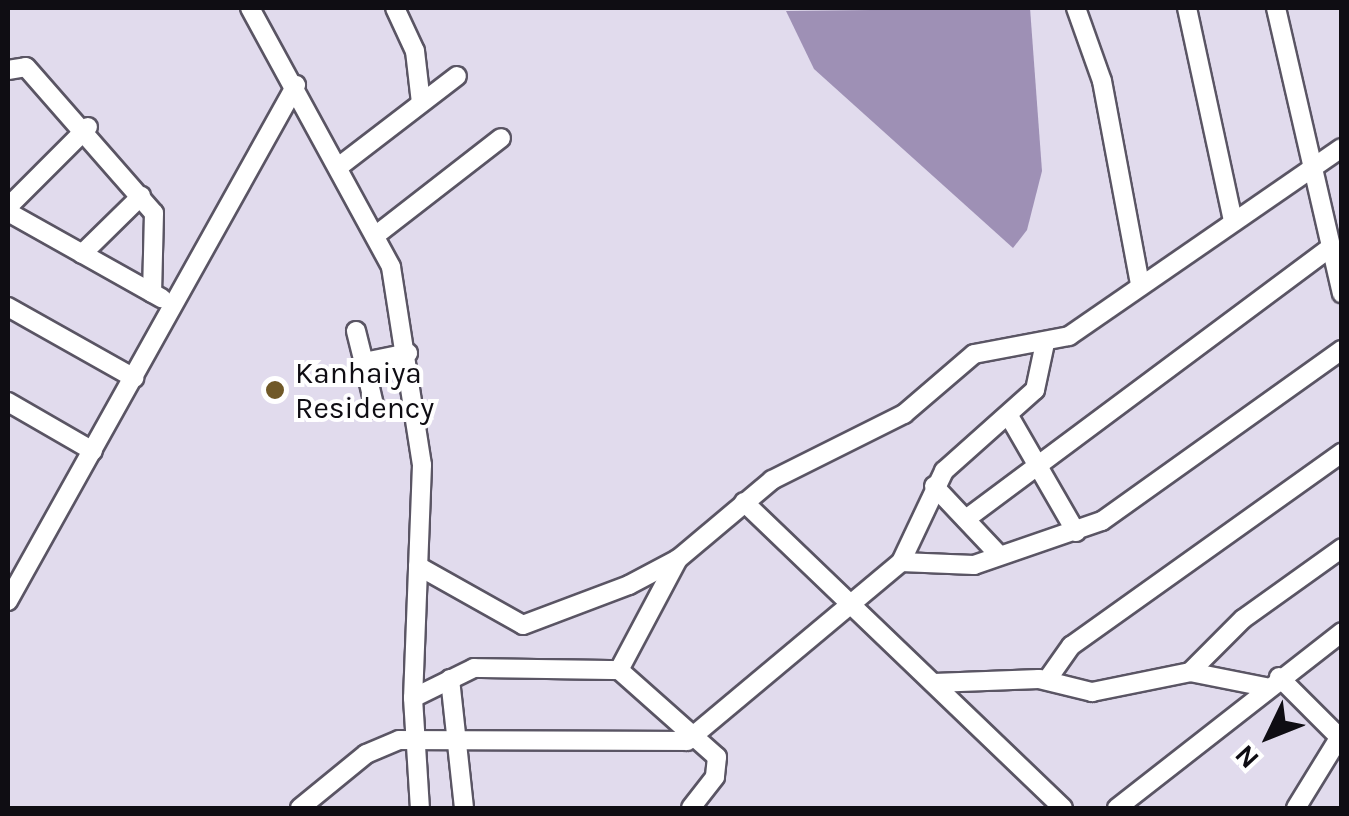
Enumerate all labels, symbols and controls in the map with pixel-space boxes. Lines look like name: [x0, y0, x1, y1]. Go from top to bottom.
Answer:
place label: Kanhaiya Residency: [295, 355, 434, 426]
marker: Kanhaiya Residency: [264, 379, 286, 401]
north arrow: [1219, 686, 1319, 786]
text: N: [1228, 738, 1266, 775]

